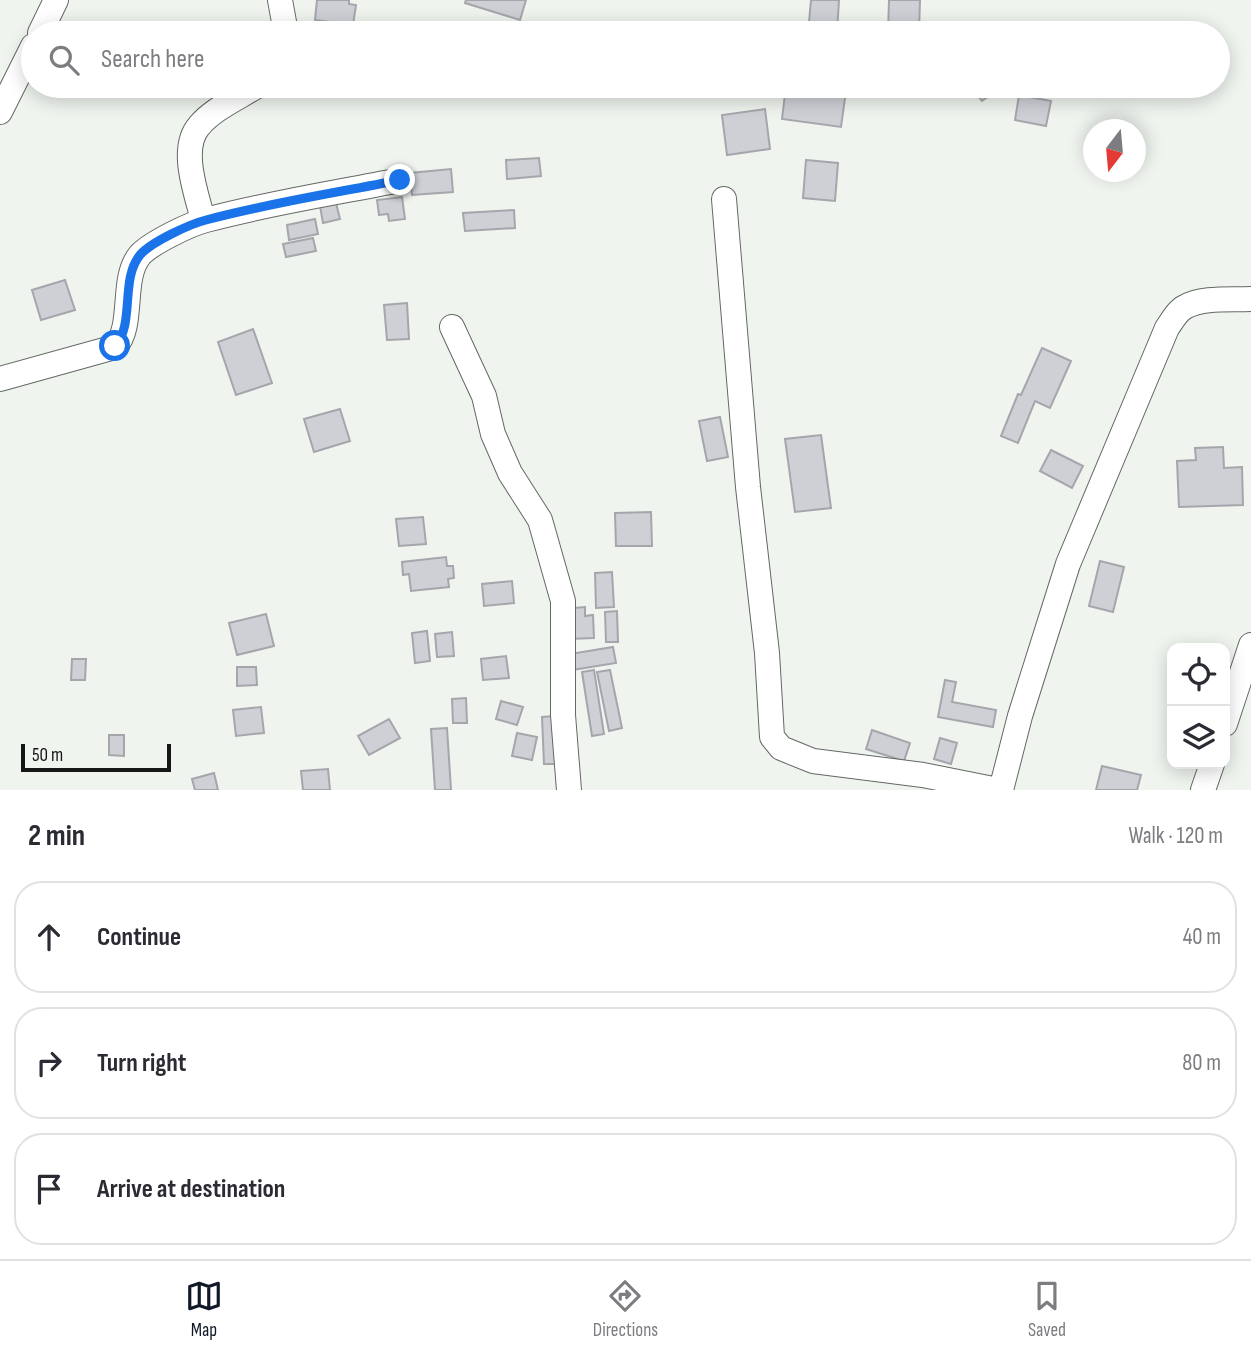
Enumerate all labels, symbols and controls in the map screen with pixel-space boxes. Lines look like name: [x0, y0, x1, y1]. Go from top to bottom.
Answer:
search box: [21, 21, 1230, 98]
icon: search: [45, 41, 83, 79]
text: Search here: [101, 44, 204, 75]
north arrow: [1083, 119, 1146, 182]
route end: [384, 164, 415, 195]
route start: [99, 330, 130, 361]
map controls: [1167, 643, 1230, 769]
button: locate: [1167, 643, 1230, 706]
button: layers: [1167, 706, 1230, 769]
scale bar: [21, 741, 172, 773]
text: 50 m: [32, 744, 63, 767]
text: 2 min: [28, 818, 85, 854]
text: Walk · 120 m: [1128, 822, 1223, 850]
icon: ahead: [30, 918, 68, 956]
text: Continue: [97, 922, 181, 953]
text: 40 m: [1183, 923, 1221, 951]
icon: right: [30, 1044, 68, 1082]
text: Turn right: [97, 1048, 186, 1079]
text: 80 m: [1182, 1049, 1221, 1077]
icon: arrive: [30, 1170, 68, 1208]
text: Arrive at destination: [97, 1174, 285, 1205]
tab: Map: [185, 1277, 223, 1342]
tab: Directions: [593, 1277, 658, 1342]
tab: Saved: [1028, 1277, 1066, 1342]

